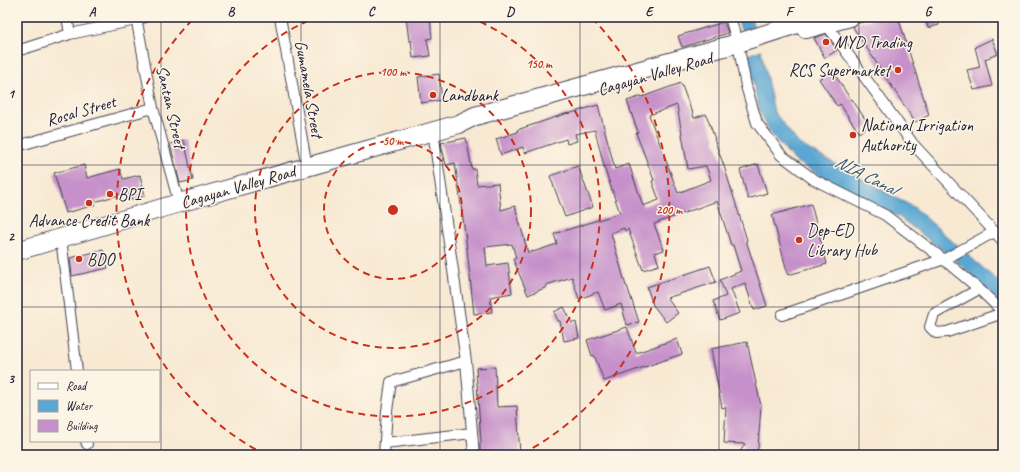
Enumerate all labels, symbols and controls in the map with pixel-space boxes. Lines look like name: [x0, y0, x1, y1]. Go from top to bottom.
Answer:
text: A: [89, 4, 97, 20]
text: B: [228, 4, 236, 20]
text: C: [368, 4, 376, 20]
text: D: [506, 4, 515, 20]
text: E: [646, 4, 655, 20]
text: F: [786, 4, 795, 20]
text: G: [925, 4, 933, 20]
place label: MYD Trading: [834, 32, 913, 53]
marker: MYD Trading: [821, 37, 831, 47]
street label: Gumamela Street: [290, 39, 328, 142]
street label: Cagayan Valley Road: [595, 47, 717, 100]
text: 150 m: [526, 56, 553, 72]
place label: RCS Supermarket: [789, 60, 892, 81]
street label: Santan Street: [151, 64, 191, 153]
text: 100 m: [380, 64, 407, 80]
marker: RCS Supermarket: [893, 65, 903, 75]
place label: Landbank: [441, 85, 500, 106]
text: 1: [8, 86, 16, 102]
street label: Rosal Street: [44, 90, 120, 131]
marker: Landbank: [428, 90, 438, 100]
place label: National Irrigation Authority: [861, 115, 973, 156]
marker: National Irrigation Authority: [848, 130, 858, 140]
text: 50 m: [383, 133, 404, 149]
water label: NIA Canal: [831, 150, 906, 203]
street label: Cagayan Valley Road: [178, 160, 300, 213]
place label: BPI: [118, 184, 145, 205]
marker: BPI: [105, 189, 115, 199]
marker: Advance Credit Bank: [84, 198, 94, 208]
text: 200 m: [656, 202, 683, 218]
centre of rings: [386, 203, 400, 217]
place label: Advance Credit Bank: [29, 210, 151, 231]
place label: Dep-ED Library Hub: [807, 220, 879, 261]
text: 2: [8, 229, 15, 245]
marker: Dep-ED Library Hub: [794, 235, 804, 245]
place label: BDO: [87, 249, 117, 270]
marker: BDO: [74, 254, 84, 264]
legend: [30, 370, 160, 442]
text: 3: [8, 371, 15, 387]
text: Road: [66, 378, 88, 394]
text: Water: [66, 398, 94, 414]
text: Building: [66, 418, 98, 434]

